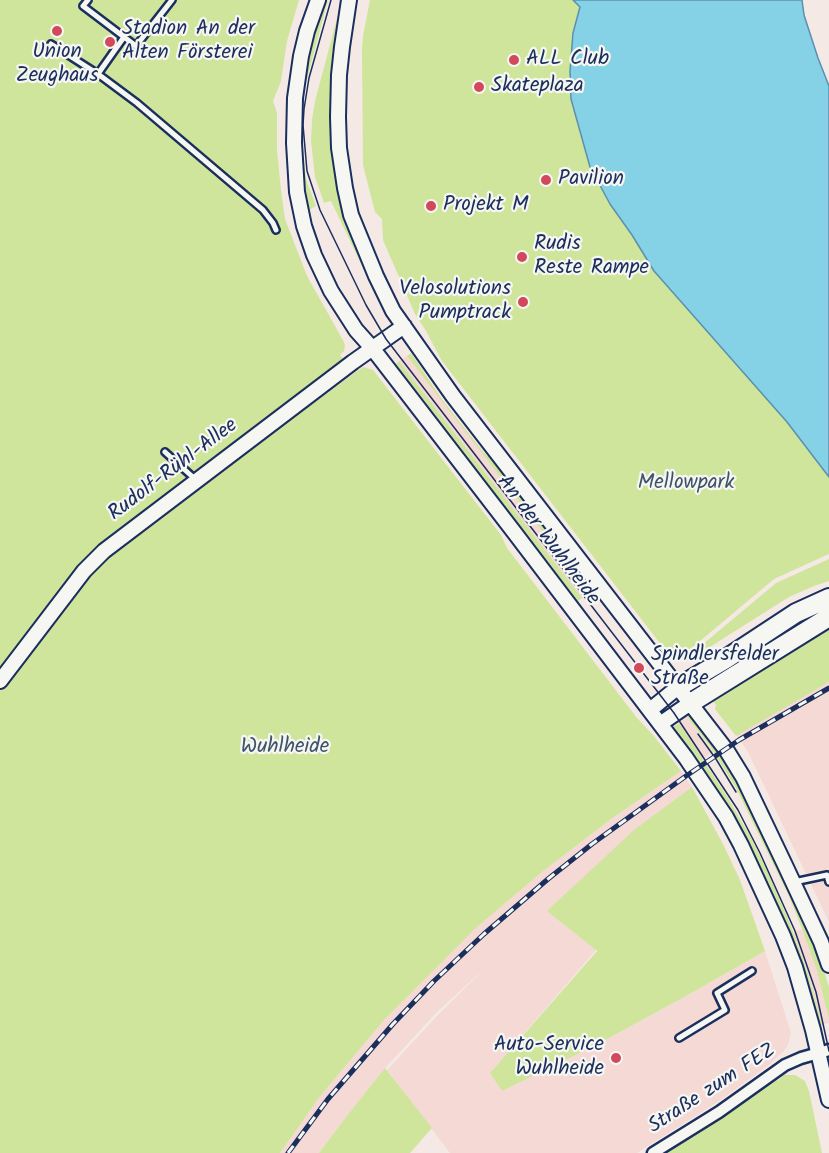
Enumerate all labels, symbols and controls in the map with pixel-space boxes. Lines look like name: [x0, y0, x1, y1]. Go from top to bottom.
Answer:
place label: Stadion An der Alten Försterei: [122, 17, 255, 67]
marker: Union Zeughaus: [50, 24, 64, 38]
marker: Stadion An der Alten Försterei: [103, 35, 117, 49]
place label: Union Zeughaus: [16, 40, 98, 90]
place label: ALL Club: [526, 47, 609, 73]
marker: ALL Club: [507, 53, 521, 67]
place label: Skateplaza: [491, 74, 584, 100]
marker: Skateplaza: [472, 80, 486, 94]
place label: Pavilion: [558, 167, 624, 193]
marker: Pavilion: [539, 173, 553, 187]
place label: Projekt M: [443, 193, 529, 219]
marker: Projekt M: [424, 199, 438, 213]
place label: Rudis Reste Rampe: [534, 232, 649, 282]
marker: Rudis Reste Rampe: [515, 250, 529, 264]
place label: Velosolutions Pumptrack: [399, 277, 511, 327]
marker: Velosolutions Pumptrack: [516, 295, 530, 309]
street label: Rudolf-Rühl-Allee: [104, 414, 244, 528]
street label: An der Wuhlheide: [490, 471, 604, 611]
park label: Mellowpark: [638, 471, 734, 497]
place label: Spindlersfelder Straße: [651, 643, 779, 693]
marker: Spindlersfelder Straße: [632, 661, 646, 675]
park label: Wuhlheide: [241, 735, 329, 761]
place label: Auto-Service Wuhlheide: [494, 1033, 604, 1083]
street label: Straße zum FEZ: [644, 1039, 782, 1141]
marker: Auto-Service Wuhlheide: [609, 1051, 623, 1065]

